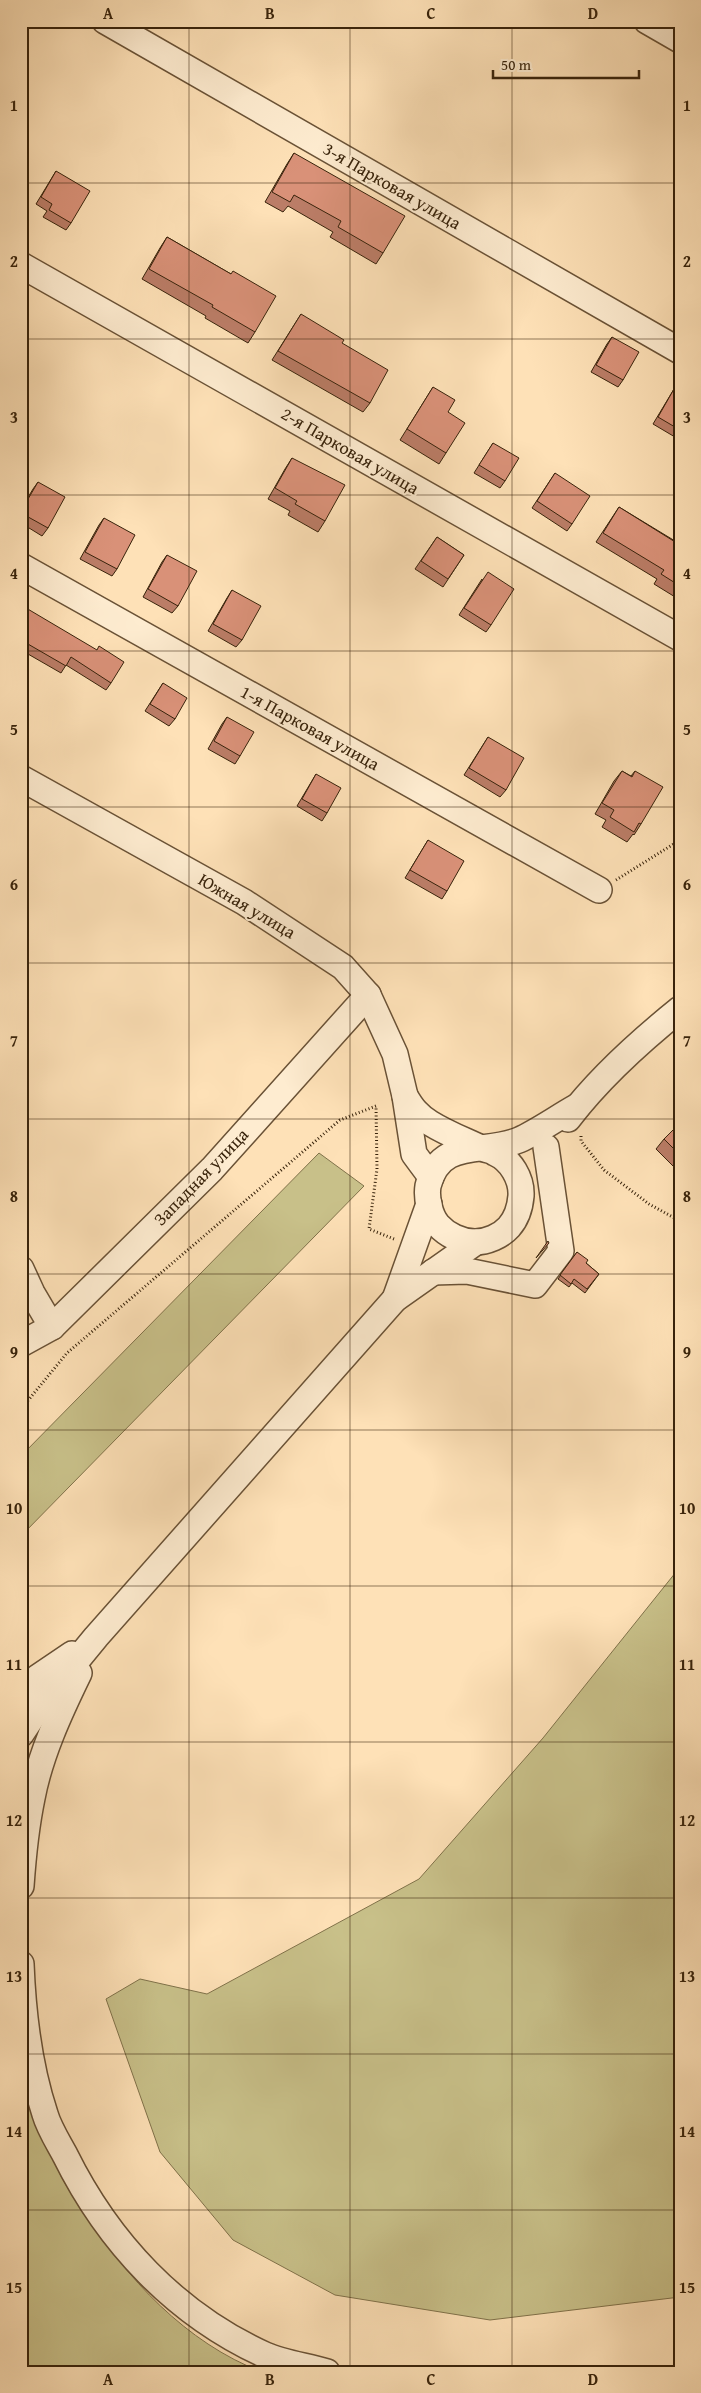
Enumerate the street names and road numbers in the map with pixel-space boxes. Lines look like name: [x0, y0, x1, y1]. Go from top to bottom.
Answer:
street label: 3-я Парковая улица: [318, 135, 467, 236]
street label: 2-я Парковая улица: [276, 400, 425, 501]
street label: 1-я Парковая улица: [236, 678, 385, 777]
street label: Южная улица: [193, 866, 301, 945]
street label: Западная улица: [147, 1121, 255, 1232]

